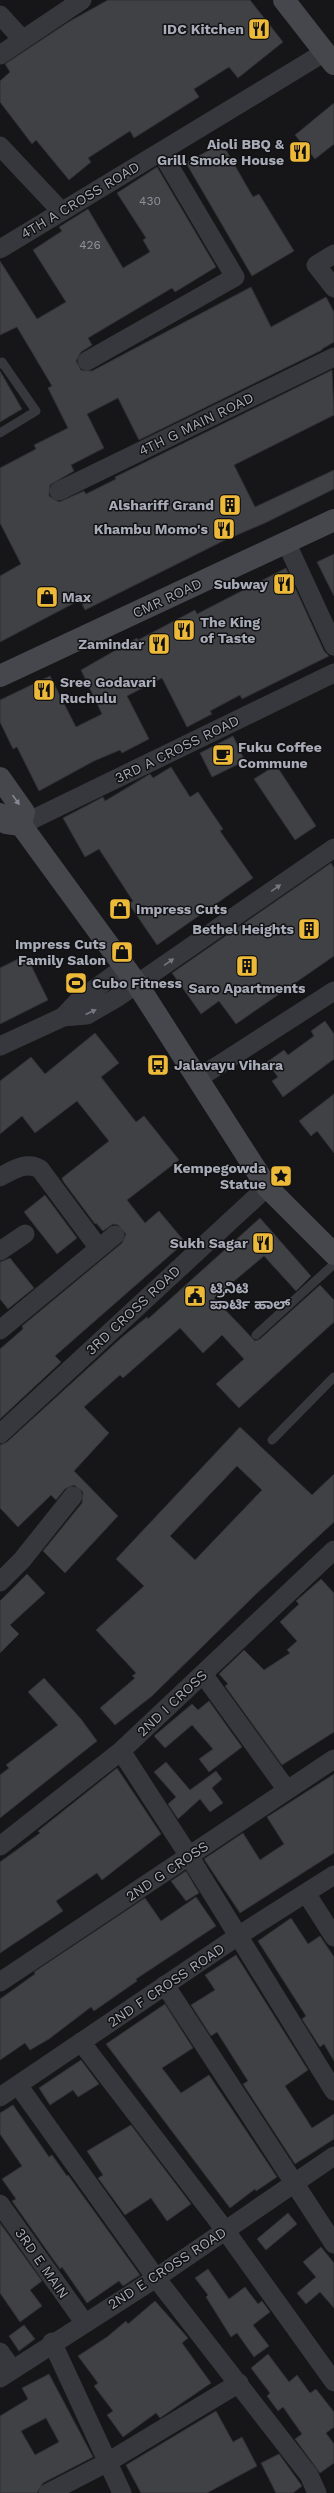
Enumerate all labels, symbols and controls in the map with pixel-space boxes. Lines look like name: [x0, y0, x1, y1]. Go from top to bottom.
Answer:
restaurant icon: IDC Kitchen: [246, 16, 272, 42]
place label: IDC Kitchen: [163, 21, 244, 37]
place label: Aioli BBQ & Grill Smoke House: [157, 136, 284, 168]
restaurant icon: Aioli BBQ & Grill Smoke House: [287, 139, 313, 165]
street label: 4TH A CROSS ROAD: [18, 158, 142, 242]
house number: 430: [139, 194, 161, 208]
house number: 426: [79, 238, 101, 252]
street label: 4TH G MAIN ROAD: [136, 389, 256, 459]
building icon: Alshariff Grand: [217, 492, 243, 518]
place label: Alshariff Grand: [109, 497, 214, 513]
restaurant icon: Khambu Momo's: [211, 516, 237, 542]
place label: Khambu Momo's: [94, 521, 209, 537]
restaurant icon: Subway: [271, 571, 297, 597]
street label: CMR ROAD: [130, 575, 204, 621]
place label: Subway: [214, 576, 268, 592]
shop icon: Max: [34, 584, 60, 610]
place label: Max: [62, 589, 92, 605]
place label: The King of Taste: [200, 614, 260, 646]
restaurant icon: The King of Taste: [171, 617, 197, 643]
restaurant icon: Zamindar: [146, 631, 172, 657]
place label: Zamindar: [78, 636, 144, 652]
place label: Sree Godavari Ruchulu: [60, 674, 156, 706]
restaurant icon: Sree Godavari Ruchulu: [31, 677, 57, 703]
street label: 3RD A CROSS ROAD: [112, 712, 242, 786]
place label: Fuku Coffee Commune: [238, 739, 322, 771]
cafe icon: Fuku Coffee Commune: [210, 742, 236, 768]
one-way arrow: [12, 795, 20, 805]
one-way arrow: [271, 884, 282, 892]
shop icon: Impress Cuts: [107, 896, 133, 922]
place label: Impress Cuts: [136, 901, 228, 917]
building icon: Bethel Heights: [296, 916, 322, 942]
place label: Bethel Heights: [192, 921, 295, 937]
place label: Impress Cuts Family Salon: [15, 936, 107, 968]
shop icon: Impress Cuts Family Salon: [109, 939, 135, 965]
building icon: Saro Apartments: [234, 953, 260, 979]
one-way arrow: [164, 958, 175, 966]
sports icon: Cubo Fitness: [63, 970, 89, 996]
place label: Cubo Fitness: [92, 975, 182, 991]
place label: Saro Apartments: [189, 980, 306, 996]
one-way arrow: [85, 1009, 96, 1015]
bus stop icon: Jalavayu Vihara: [145, 1052, 171, 1078]
place label: Jalavayu Vihara: [174, 1057, 284, 1073]
place label: Kempegowda Statue: [173, 1160, 267, 1192]
place icon: Kempegowda Statue: [268, 1163, 294, 1189]
restaurant icon: Sukh Sagar: [250, 1230, 276, 1256]
place label: Sukh Sagar: [170, 1235, 248, 1251]
street label: 3RD CROSS ROAD: [83, 1262, 183, 1358]
place label: ಟ್ರಿನಿಟಿ ಪಾರ್ಟಿ ಹಾಲ್: [210, 1280, 291, 1312]
public building icon: ಟ್ರಿನಿಟಿ ಪಾರ್ಟಿ ಹಾಲ್: [182, 1283, 208, 1309]
street label: 2ND I CROSS: [134, 1667, 210, 1739]
street label: 2ND G CROSS: [123, 1838, 211, 1904]
street label: 2ND F CROSS ROAD: [105, 1940, 227, 2030]
street label: 2ND E CROSS ROAD: [105, 2224, 229, 2312]
street label: 3RD E MAIN: [12, 2225, 72, 2301]

